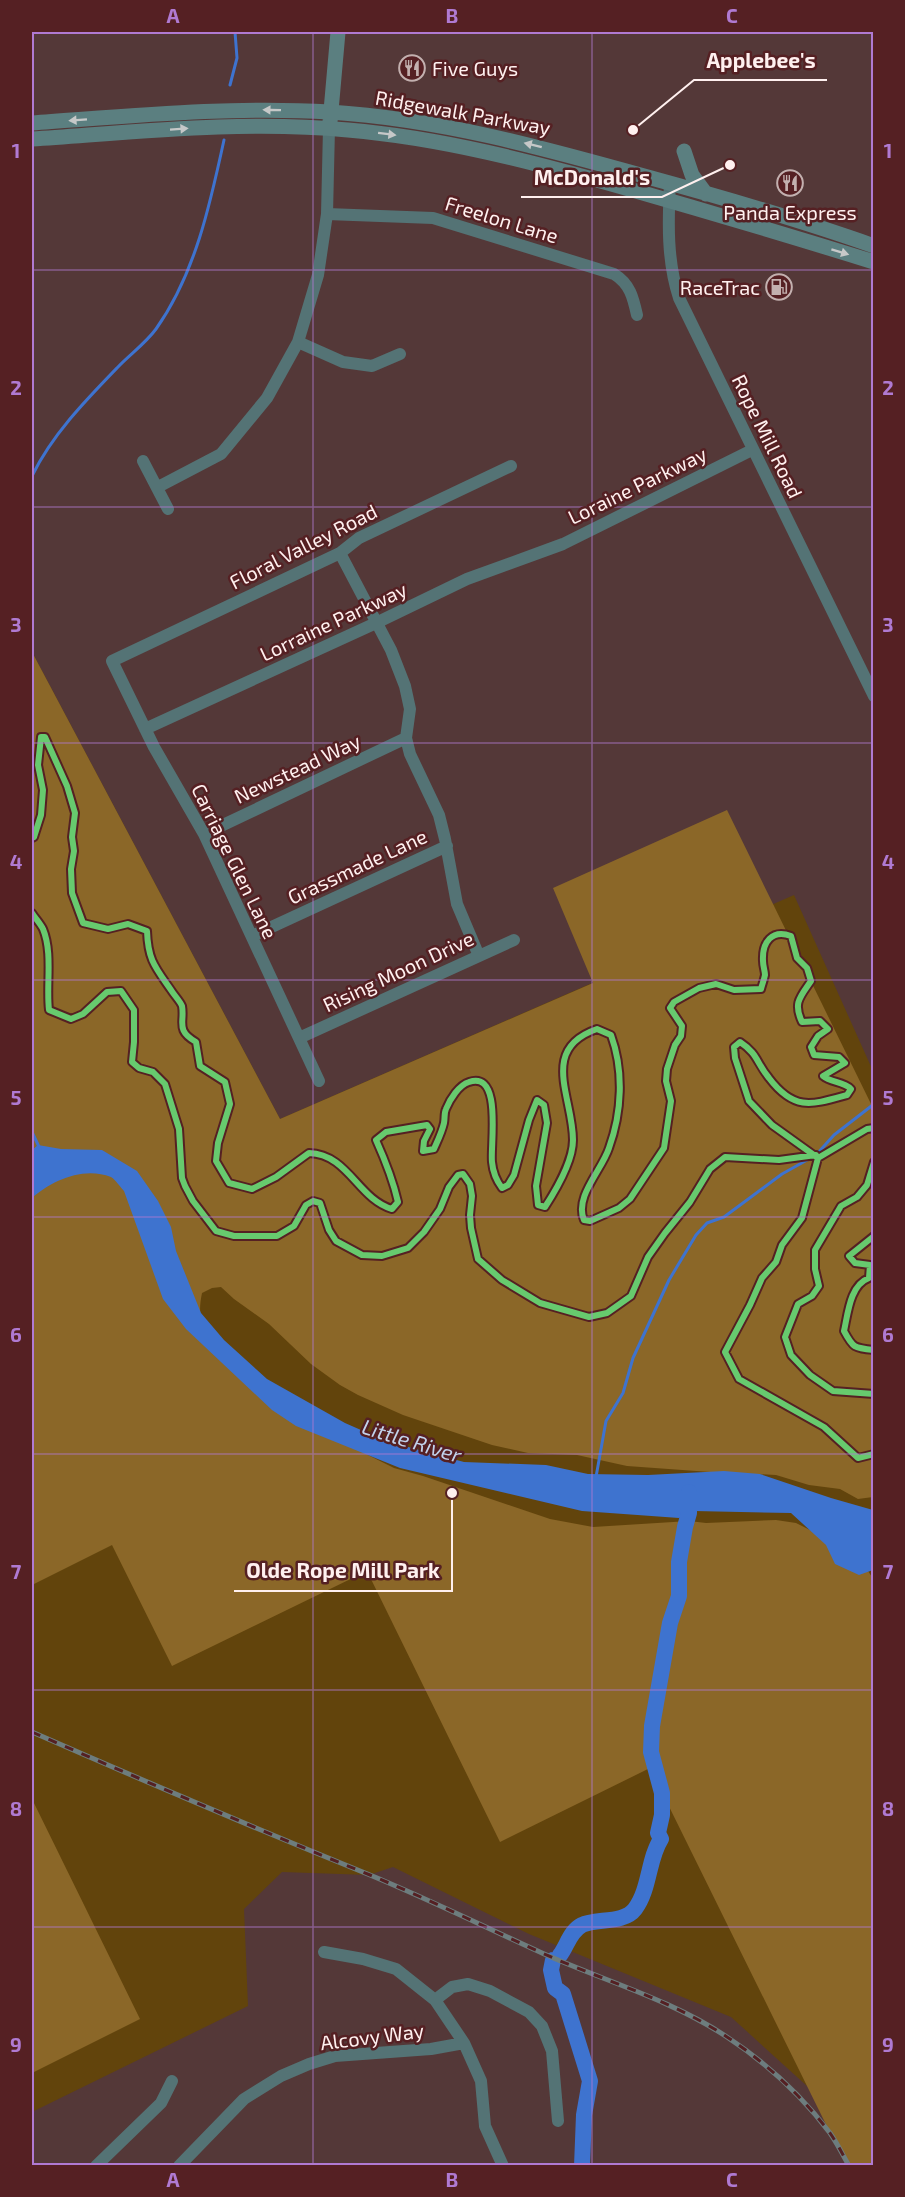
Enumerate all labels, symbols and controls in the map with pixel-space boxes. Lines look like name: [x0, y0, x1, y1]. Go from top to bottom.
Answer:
text: A: [166, 3, 180, 27]
text: B: [446, 3, 458, 27]
text: C: [726, 3, 738, 27]
callout: Applebee's: [694, 41, 827, 80]
text: Applebee's: [706, 47, 816, 72]
restaurant icon: Five Guys: [397, 53, 427, 83]
place label: Five Guys: [432, 56, 518, 80]
street label: Ridgewalk Parkway: [374, 85, 553, 139]
one-way arrow: [263, 105, 282, 115]
one-way arrow: [68, 115, 87, 124]
one-way arrow: [170, 125, 189, 134]
one-way arrow: [378, 129, 397, 139]
text: 1: [12, 138, 20, 162]
text: 1: [884, 138, 892, 162]
one-way arrow: [524, 139, 542, 149]
callout: McDonald's: [521, 158, 662, 197]
text: McDonald's: [534, 164, 650, 189]
restaurant icon: Panda Express: [775, 168, 805, 198]
street label: Freelon Lane: [443, 190, 561, 248]
place label: Panda Express: [723, 200, 857, 224]
one-way arrow: [831, 248, 849, 257]
fuel station icon: RaceTrac: [764, 272, 794, 302]
place label: RaceTrac: [680, 275, 760, 299]
street label: Rope Mill Road: [728, 370, 808, 502]
text: 2: [10, 375, 22, 399]
text: 2: [882, 375, 894, 399]
street label: Loraine Parkway: [564, 441, 711, 529]
street label: Floral Valley Road: [225, 498, 381, 594]
street label: Lorraine Parkway: [256, 576, 411, 666]
text: 3: [10, 612, 22, 636]
text: 3: [882, 612, 894, 636]
street label: Newstead Way: [230, 728, 364, 808]
street label: Carriage Glen Lane: [187, 780, 283, 942]
street label: Grassmade Lane: [284, 823, 430, 909]
text: 4: [10, 849, 23, 873]
text: 4: [882, 849, 895, 873]
street label: Rising Moon Drive: [319, 926, 477, 1016]
text: 5: [10, 1085, 22, 1109]
text: 5: [882, 1085, 894, 1109]
text: 6: [10, 1322, 22, 1346]
text: 6: [882, 1322, 894, 1346]
water label: Little River: [359, 1413, 465, 1467]
callout: Olde Rope Mill Park: [234, 1552, 452, 1591]
text: Olde Rope Mill Park: [246, 1557, 440, 1582]
text: 7: [11, 1559, 22, 1583]
text: 7: [883, 1559, 894, 1583]
text: 8: [10, 1796, 22, 1820]
text: 8: [882, 1796, 894, 1820]
street label: Alcovy Way: [319, 2018, 426, 2054]
text: 9: [10, 2032, 22, 2056]
text: 9: [882, 2032, 894, 2056]
text: A: [166, 2167, 180, 2191]
text: B: [446, 2167, 458, 2191]
text: C: [726, 2167, 738, 2191]

